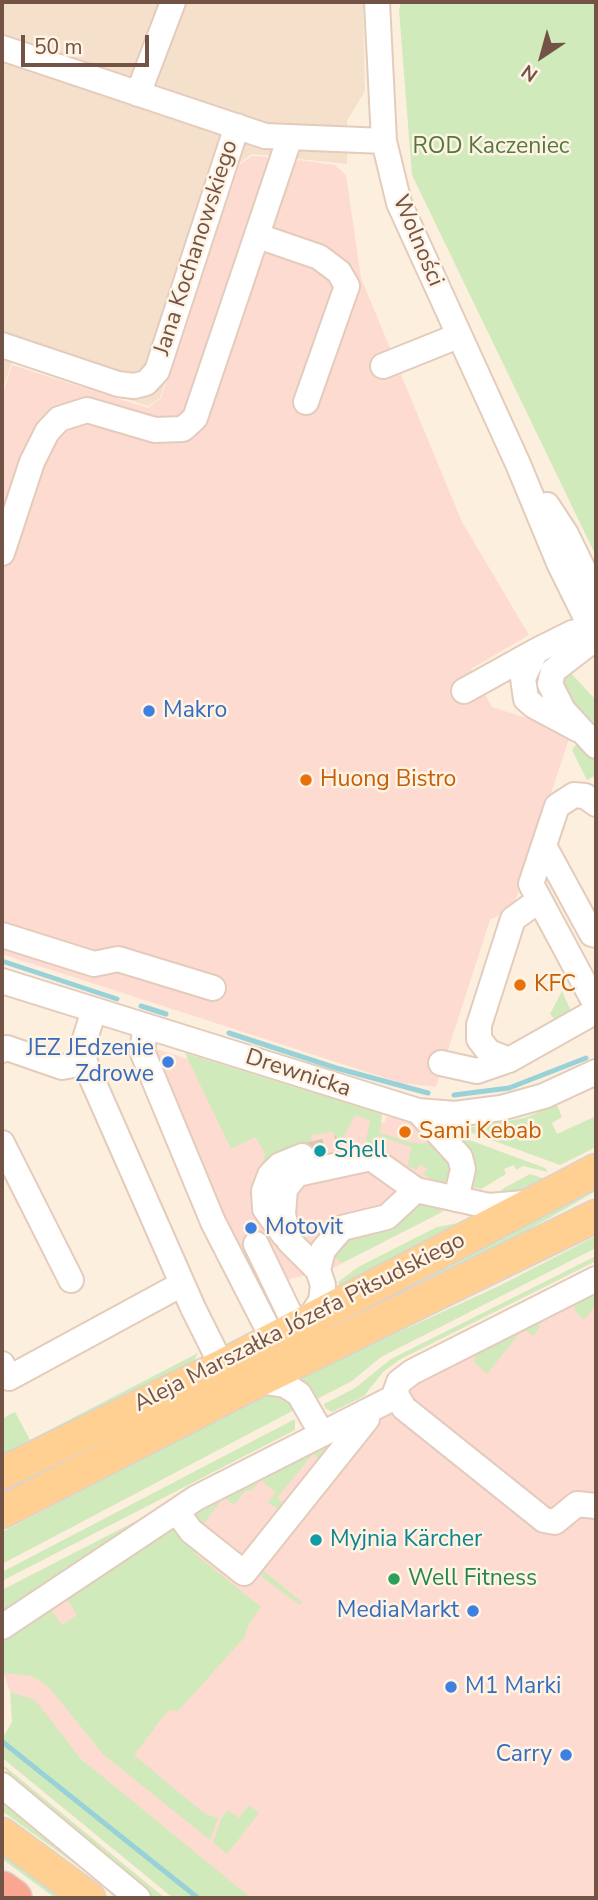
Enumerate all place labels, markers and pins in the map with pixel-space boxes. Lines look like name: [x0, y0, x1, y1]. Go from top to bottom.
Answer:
place label: Makro: [163, 697, 227, 725]
marker: Makro: [141, 703, 157, 719]
place label: Huong Bistro: [320, 766, 456, 794]
marker: Huong Bistro: [298, 772, 314, 788]
place label: KFC: [534, 971, 576, 999]
marker: KFC: [512, 977, 528, 993]
place label: JEZ JEdzenie Zdrowe: [26, 1035, 154, 1089]
marker: JEZ JEdzenie Zdrowe: [160, 1054, 176, 1070]
place label: Sami Kebab: [419, 1118, 542, 1146]
marker: Sami Kebab: [397, 1124, 413, 1140]
place label: Shell: [334, 1137, 387, 1165]
marker: Shell: [312, 1143, 328, 1159]
place label: Motovit: [265, 1214, 343, 1242]
marker: Motovit: [243, 1220, 259, 1236]
place label: Myjnia Kärcher: [330, 1526, 482, 1554]
marker: Myjnia Kärcher: [308, 1532, 324, 1548]
place label: Well Fitness: [408, 1565, 537, 1593]
marker: Well Fitness: [386, 1571, 402, 1587]
place label: MediaMarkt: [337, 1597, 459, 1625]
marker: MediaMarkt: [465, 1603, 481, 1619]
place label: M1 Marki: [465, 1673, 561, 1701]
marker: M1 Marki: [443, 1679, 459, 1695]
place label: Carry: [496, 1741, 552, 1769]
marker: Carry: [558, 1747, 574, 1763]

